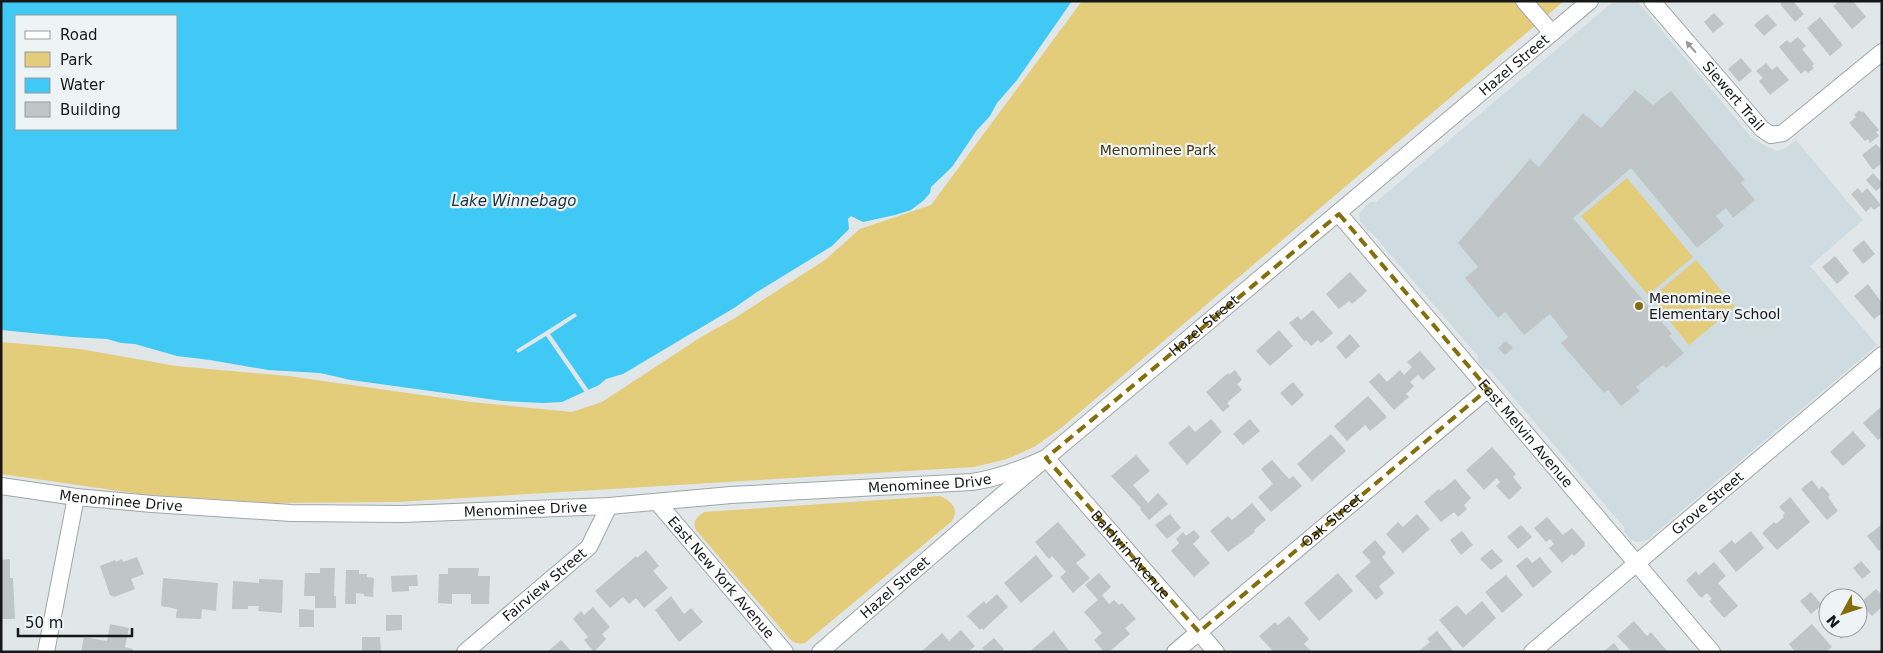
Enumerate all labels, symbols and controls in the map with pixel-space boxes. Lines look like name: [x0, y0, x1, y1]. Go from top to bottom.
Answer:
legend: [15, 15, 178, 130]
text: Road: [60, 26, 98, 44]
street label: Hazel Street: [1476, 31, 1552, 99]
one-way arrow: [1685, 41, 1697, 53]
text: Park: [60, 51, 93, 69]
street label: Siewert Trail: [1699, 58, 1768, 134]
text: Water: [60, 76, 105, 94]
text: Building: [60, 101, 121, 119]
park label: Menominee Park: [1100, 142, 1217, 158]
water label: Lake Winnebago: [452, 192, 576, 210]
place label: Menominee Elementary School: [1649, 290, 1781, 322]
street label: Hazel Street: [1166, 291, 1242, 359]
marker: Menominee Elementary School: [1633, 300, 1645, 312]
street label: East Melvin Avenue: [1475, 376, 1576, 491]
street label: Grove Street: [1668, 468, 1747, 538]
street label: Menominee Drive: [867, 470, 993, 496]
street label: Menominee Drive: [58, 487, 183, 514]
street label: Oak Street: [1298, 490, 1366, 550]
street label: Menominee Drive: [463, 499, 588, 520]
street label: Baldwin Avenue: [1088, 507, 1174, 602]
street label: East New York Avenue: [665, 513, 778, 642]
street label: Fairview Street: [499, 545, 590, 625]
street label: Hazel Street: [857, 553, 933, 621]
north arrow: [1818, 588, 1868, 638]
scale bar: [18, 606, 131, 638]
text: N: [1823, 612, 1843, 631]
text: 50 m: [25, 614, 63, 632]

